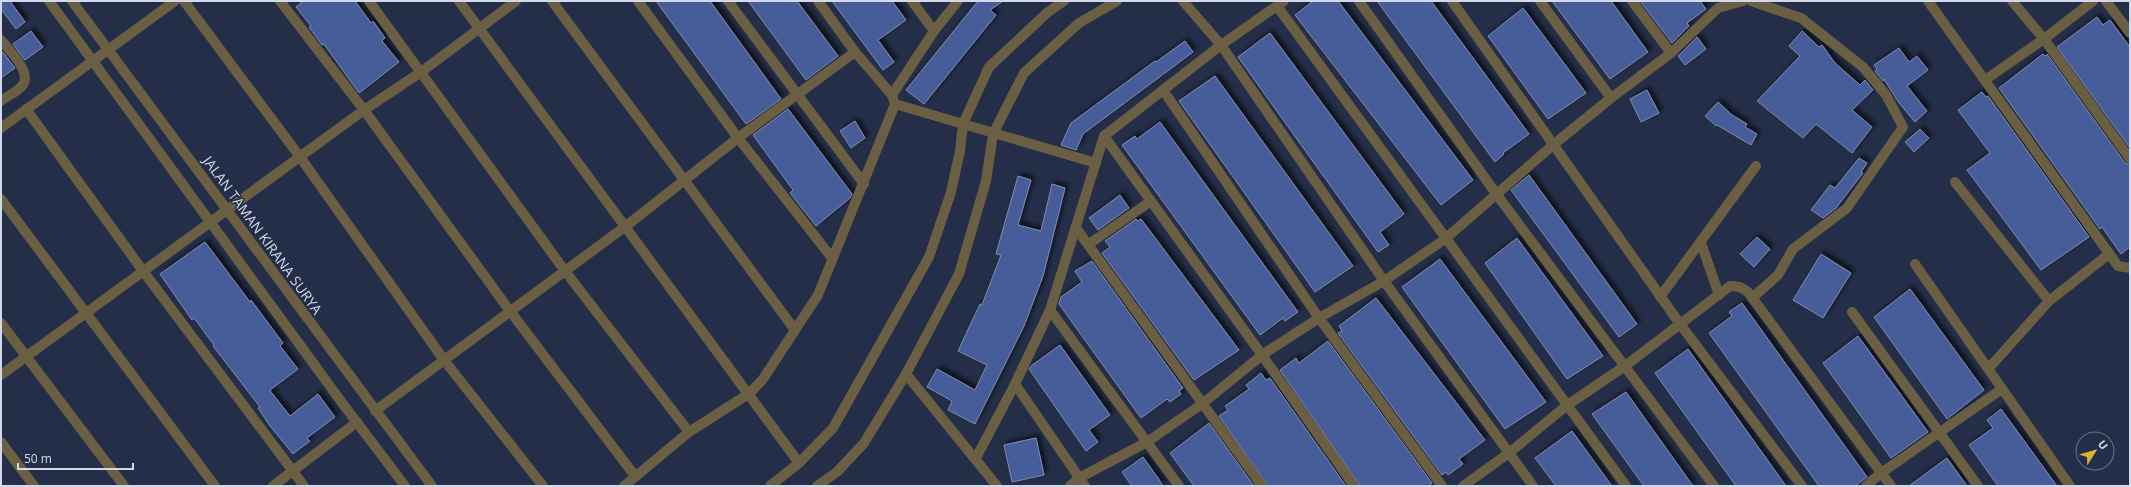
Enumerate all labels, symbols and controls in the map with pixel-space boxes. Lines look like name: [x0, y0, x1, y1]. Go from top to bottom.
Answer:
street label: JALAN TAMAN KIRANA SURYA: [198, 150, 327, 318]
north arrow: [2075, 431, 2115, 471]
text: U: [2095, 437, 2112, 453]
scale bar: [18, 445, 133, 471]
text: 50 m: [24, 450, 52, 467]

